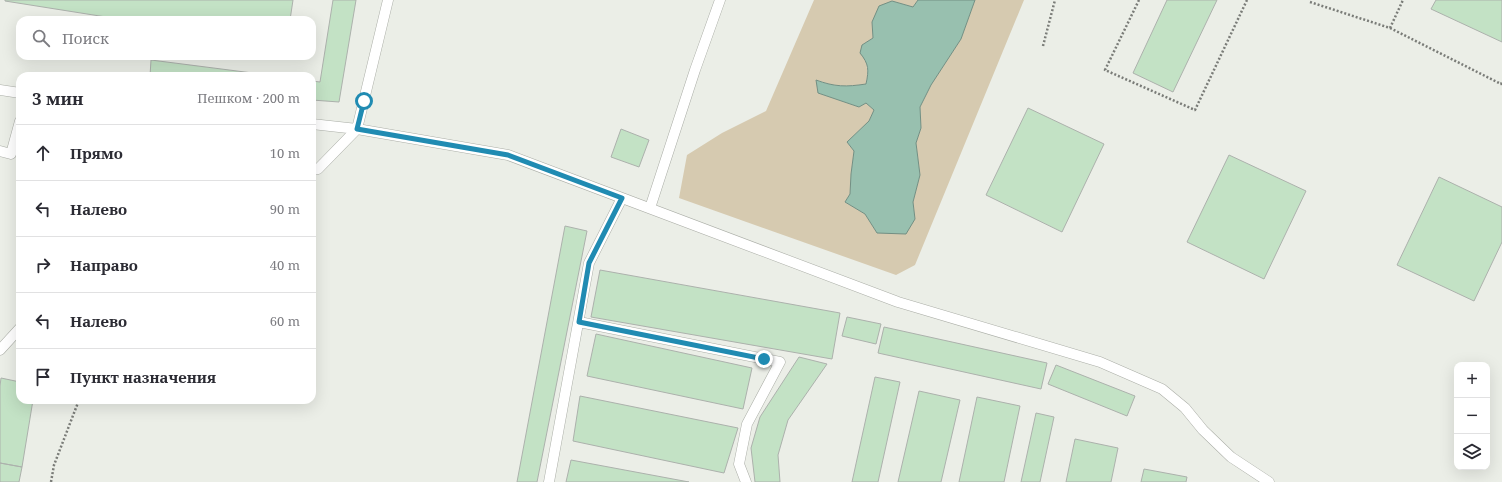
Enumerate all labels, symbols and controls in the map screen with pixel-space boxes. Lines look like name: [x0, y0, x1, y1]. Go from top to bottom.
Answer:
search box: [16, 16, 316, 60]
icon: search: [30, 27, 52, 49]
text: Поиск: [62, 28, 109, 48]
text: 3 мин: [32, 87, 84, 110]
text: Пешком · 200 m: [197, 89, 300, 107]
route start: [355, 92, 373, 110]
icon: ahead: [32, 142, 54, 164]
text: Прямо: [70, 143, 123, 163]
text: 10 m: [270, 144, 300, 162]
icon: left: [32, 198, 54, 220]
text: Налево: [70, 199, 127, 219]
text: 90 m: [270, 200, 300, 218]
icon: right: [32, 254, 54, 276]
text: Направо: [70, 255, 138, 275]
text: 40 m: [270, 256, 300, 274]
icon: left: [32, 310, 54, 332]
text: Налево: [70, 311, 127, 331]
text: 60 m: [270, 312, 300, 330]
route end: [755, 350, 773, 368]
map controls: [1454, 362, 1490, 470]
button: +: [1454, 362, 1490, 398]
icon: arrive: [32, 366, 54, 388]
text: Пункт назначения: [70, 367, 216, 387]
button: −: [1454, 398, 1490, 434]
button: layers: [1454, 434, 1490, 470]

